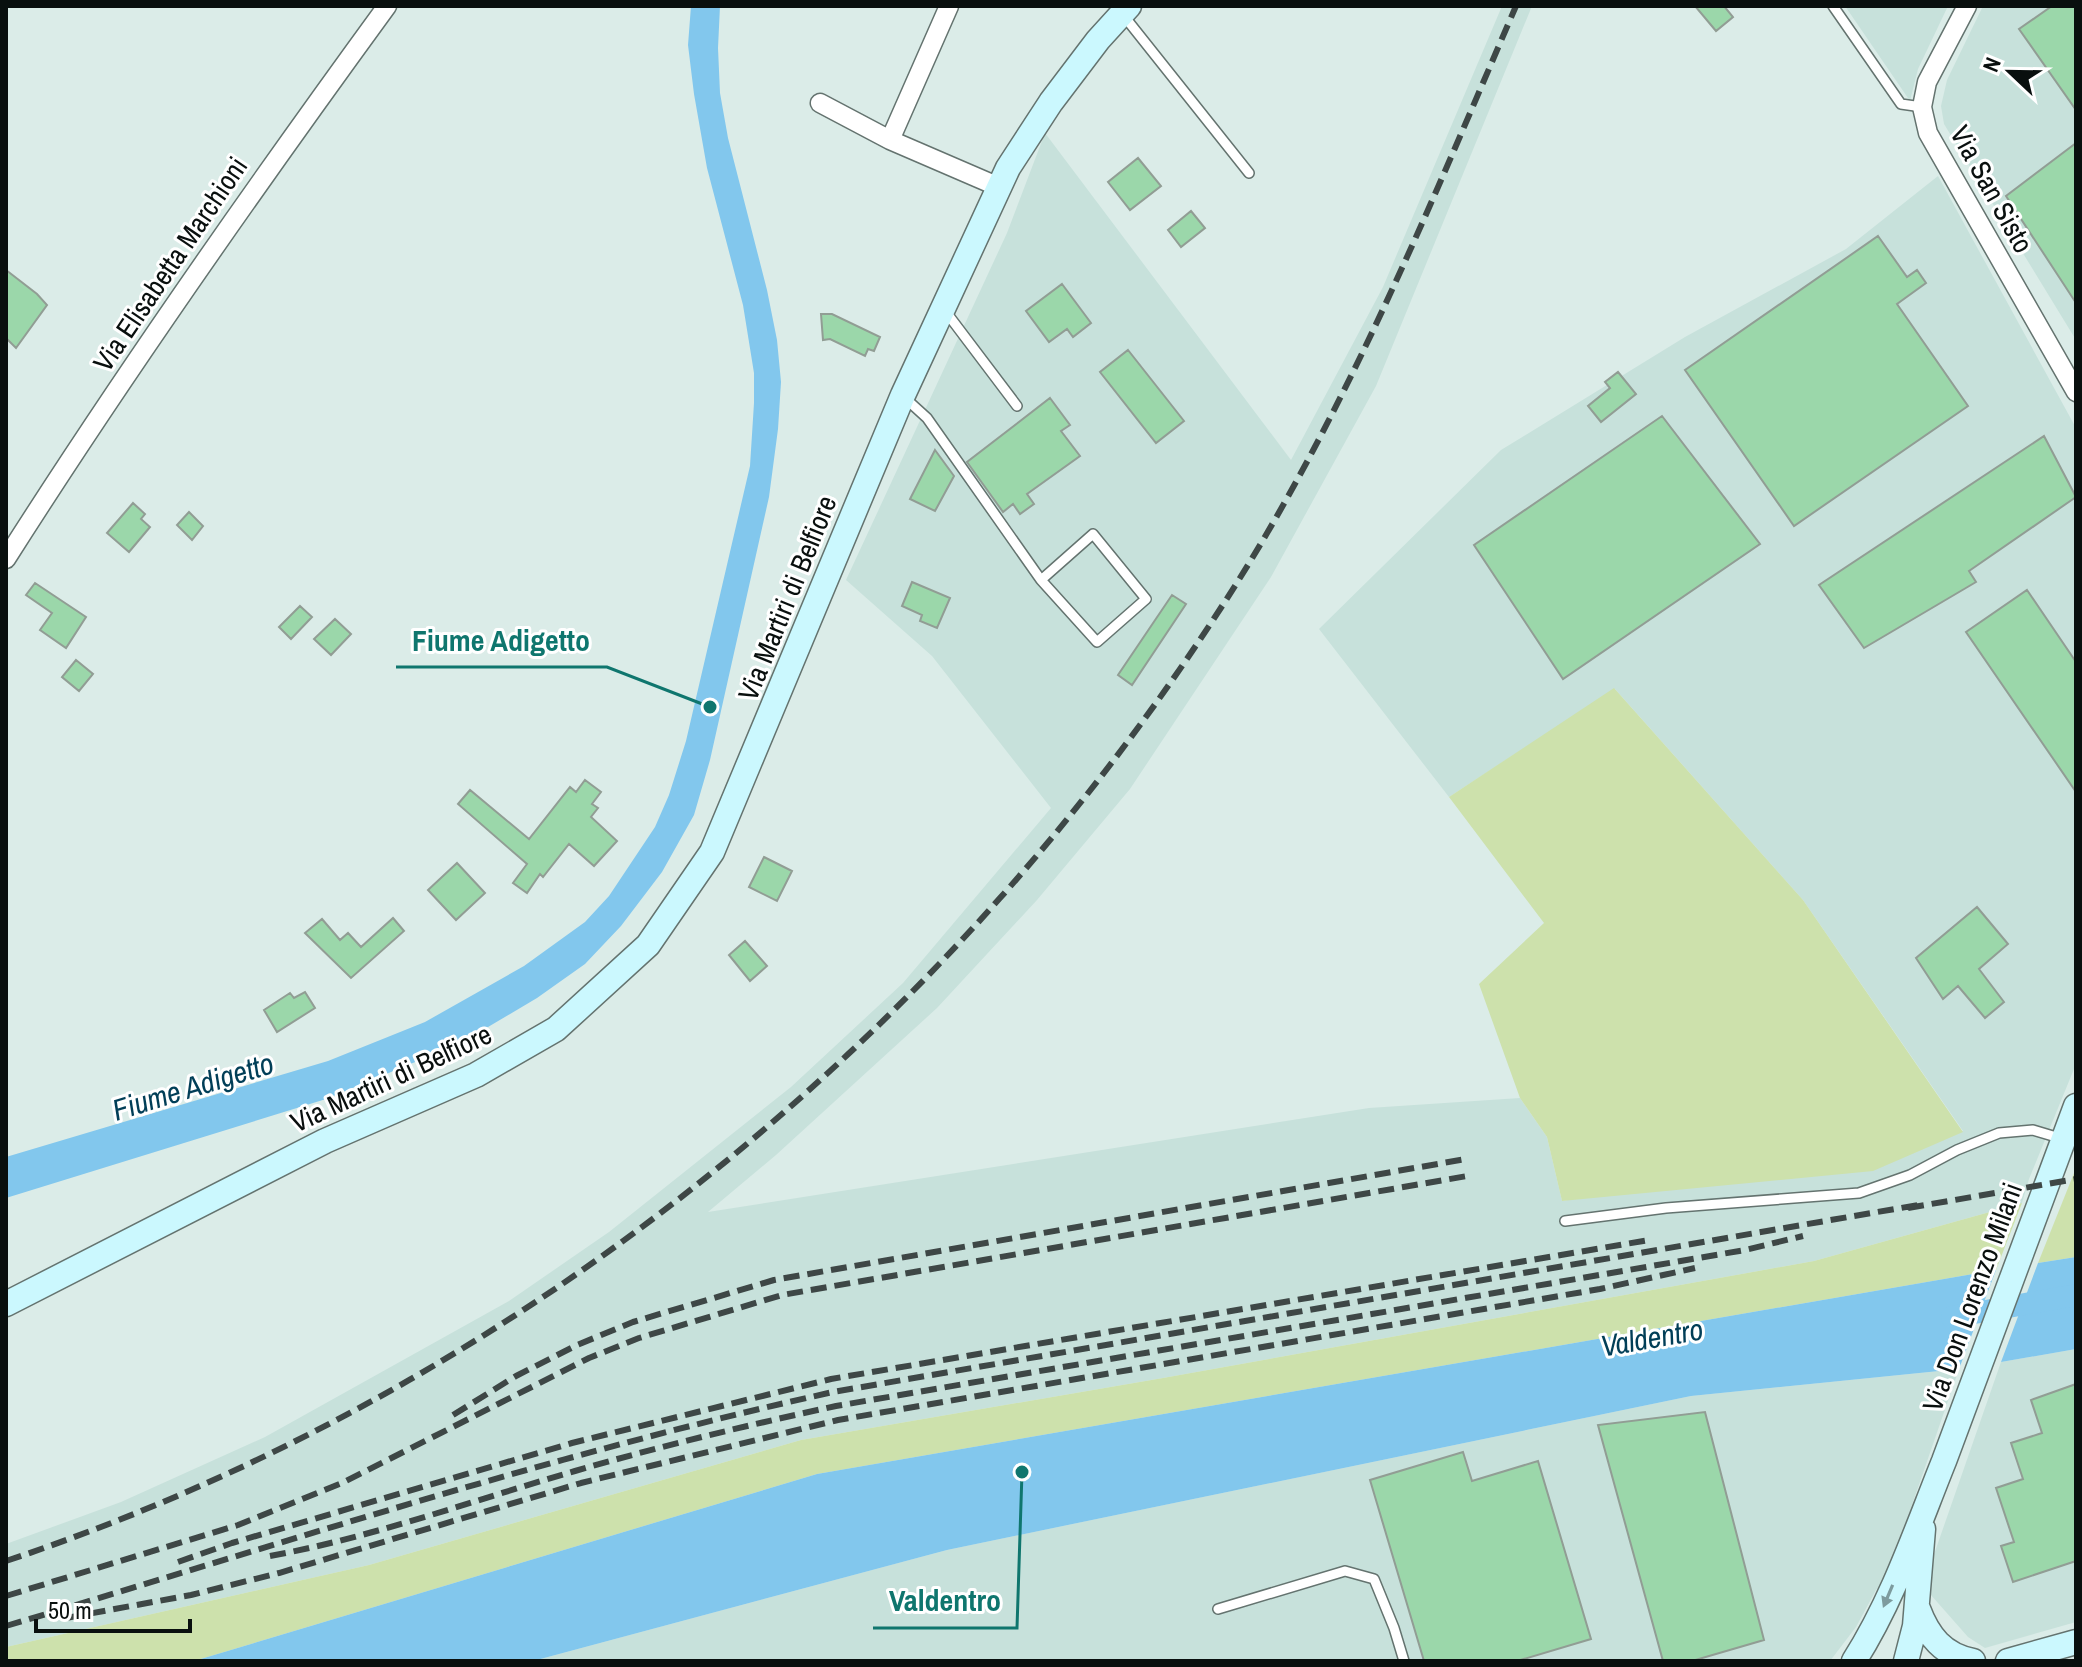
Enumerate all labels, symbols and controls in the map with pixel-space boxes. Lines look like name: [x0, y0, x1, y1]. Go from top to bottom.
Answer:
north arrow: [1970, 32, 2050, 112]
text: N: [1975, 53, 2008, 76]
street label: Via San Sisto: [1941, 119, 2043, 259]
street label: Via Elisabetta Marchioni: [84, 149, 256, 379]
street label: Via Martiri di Belfiore: [729, 490, 845, 706]
callout: Fiume Adigetto: [396, 613, 607, 667]
text: Fiume Adigetto: [412, 620, 590, 660]
street label: Via Martiri di Belfiore: [284, 1015, 498, 1141]
water label: Fiume Adigetto: [107, 1043, 278, 1130]
street label: Via Don Lorenzo Milani: [1913, 1177, 2031, 1417]
water label: Valdentro: [1598, 1308, 1706, 1366]
callout: Valdentro: [873, 1574, 1017, 1628]
text: Valdentro: [889, 1580, 1001, 1620]
scale bar: [36, 1583, 190, 1633]
one-way arrow: [1881, 1584, 1894, 1608]
text: 50 m: [48, 1594, 92, 1626]

